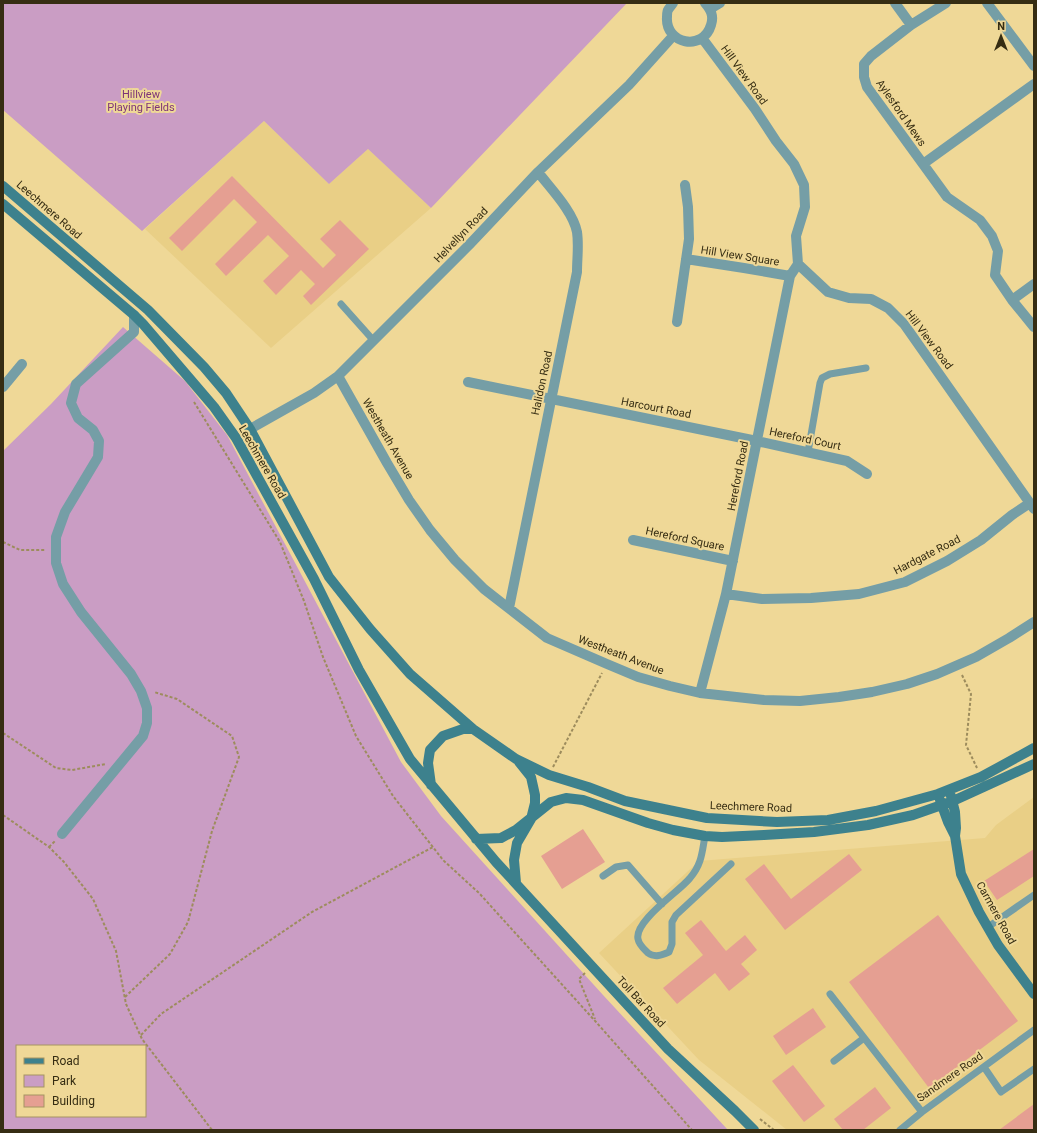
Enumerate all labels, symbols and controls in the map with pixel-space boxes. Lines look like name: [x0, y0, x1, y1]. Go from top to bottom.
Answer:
north arrow: [981, 16, 1021, 56]
text: N: [997, 20, 1005, 33]
street label: Hill View Road: [718, 43, 770, 107]
street label: Aylesford Mews: [873, 77, 929, 149]
park label: Hillview Playing Fields: [107, 88, 175, 114]
street label: Leechmere Road: [14, 178, 84, 242]
street label: Helvellyn Road: [431, 205, 491, 265]
street label: Hill View Square: [700, 243, 780, 269]
street label: Hill View Road: [903, 308, 955, 372]
street label: Halidon Road: [529, 350, 555, 416]
street label: Harcourt Road: [620, 395, 692, 421]
street label: Westheath Avenue: [360, 396, 416, 482]
street label: Leechmere Road: [236, 423, 288, 501]
street label: Hereford Court: [768, 425, 842, 453]
street label: Hereford Road: [725, 440, 751, 512]
street label: Hereford Square: [644, 524, 726, 554]
street label: Hardgate Road: [891, 533, 963, 577]
street label: Westheath Avenue: [576, 633, 666, 677]
street label: Leechmere Road: [710, 799, 792, 815]
street label: Carmere Road: [973, 879, 1019, 947]
street label: Toll Bar Road: [614, 974, 668, 1030]
legend: [16, 1045, 146, 1117]
street label: Sandmere Road: [914, 1049, 986, 1105]
text: Road: [52, 1054, 80, 1068]
text: Park: [52, 1074, 77, 1088]
text: Building: [52, 1094, 95, 1108]

